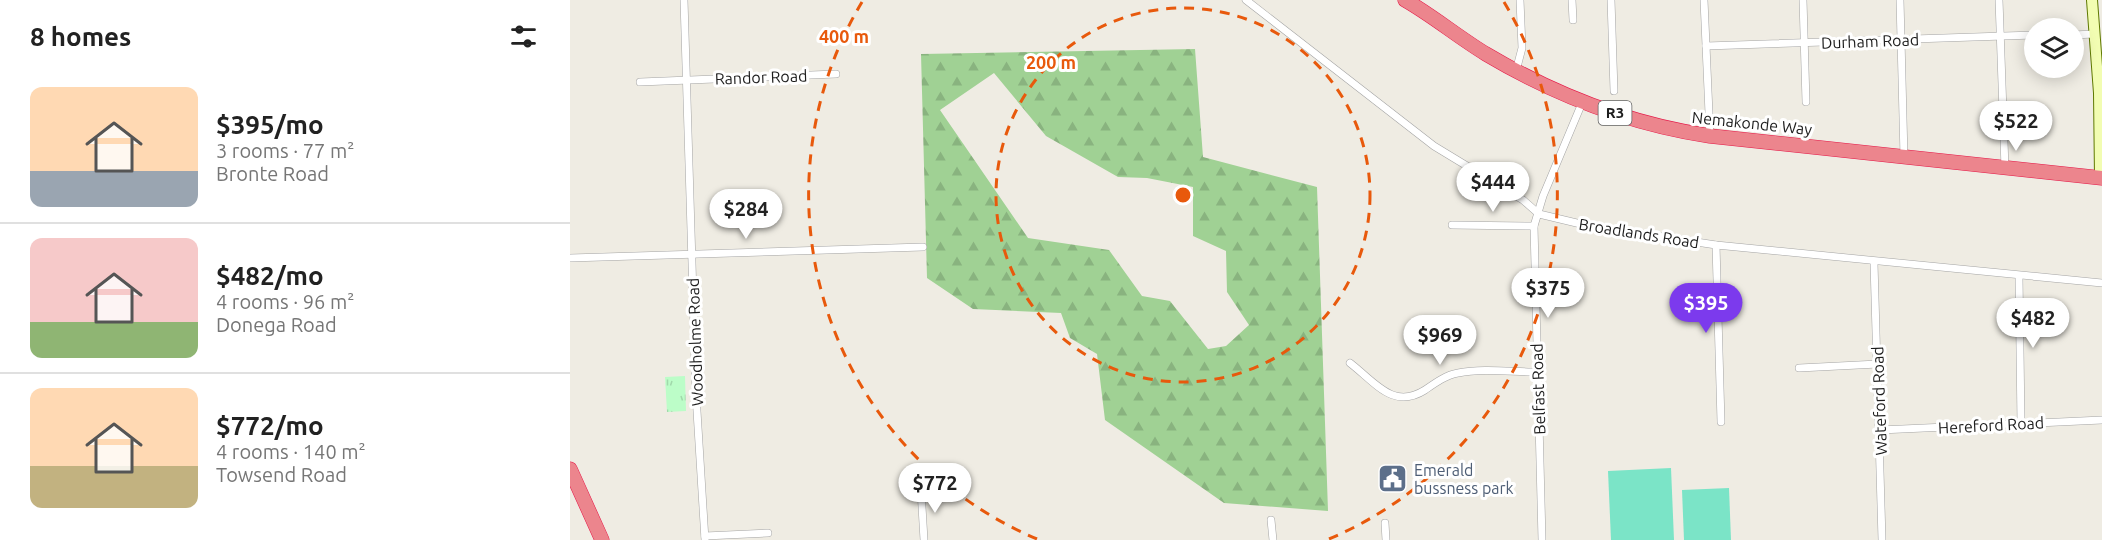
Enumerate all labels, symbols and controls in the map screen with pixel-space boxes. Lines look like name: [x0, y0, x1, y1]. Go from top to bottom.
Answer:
map controls: [2024, 18, 2084, 78]
button: layers: [2024, 18, 2084, 78]
icon: filters: [507, 20, 540, 53]
text: 8 homes: [30, 22, 131, 51]
text: 400 m: [819, 26, 869, 46]
street label: Durham Road: [1821, 30, 1919, 52]
text: 200 m: [1026, 52, 1076, 72]
street label: Randor Road: [714, 66, 808, 88]
road number: R3: [1598, 101, 1632, 125]
pin: $522: [1980, 101, 2052, 152]
street label: Nemakonde Way: [1691, 108, 1813, 138]
text: $522: [1993, 109, 2039, 132]
text: $395/mo: [216, 110, 324, 139]
icon: home: [78, 111, 150, 183]
text: 3 rooms · 77 m²: [216, 139, 354, 162]
text: Bronte Road: [216, 162, 329, 185]
pin: $444: [1457, 162, 1529, 213]
text: $444: [1470, 170, 1516, 193]
centre of rings: [1173, 185, 1193, 205]
pin: $284: [710, 189, 782, 240]
text: $284: [723, 197, 769, 220]
street label: Broadlands Road: [1578, 215, 1700, 251]
text: $482/mo: [216, 261, 324, 290]
icon: home: [78, 262, 150, 334]
pin: $375: [1512, 268, 1584, 319]
text: $375: [1525, 276, 1571, 299]
street label: Woodholme Road: [684, 277, 706, 407]
pin: $395: [1670, 283, 1742, 334]
text: 4 rooms · 96 m²: [216, 290, 354, 313]
text: $395: [1683, 291, 1729, 314]
pin: $482: [1997, 298, 2069, 349]
text: $482: [2010, 306, 2056, 329]
text: Donega Road: [216, 313, 337, 336]
pin: $969: [1404, 315, 1476, 366]
text: $969: [1417, 323, 1463, 346]
street label: Belfast Road: [1527, 343, 1549, 435]
street label: Wateford Road: [1868, 346, 1890, 456]
text: $772/mo: [216, 411, 324, 440]
icon: home: [78, 412, 150, 484]
street label: Hereford Road: [1937, 413, 2045, 437]
text: 4 rooms · 140 m²: [216, 440, 366, 463]
place label: Emerald bussness park: [1414, 461, 1514, 497]
text: Towsend Road: [216, 463, 347, 486]
pin: $772: [899, 463, 971, 514]
public building icon: Emerald bussness park: [1377, 463, 1409, 495]
text: $772: [912, 471, 958, 494]

